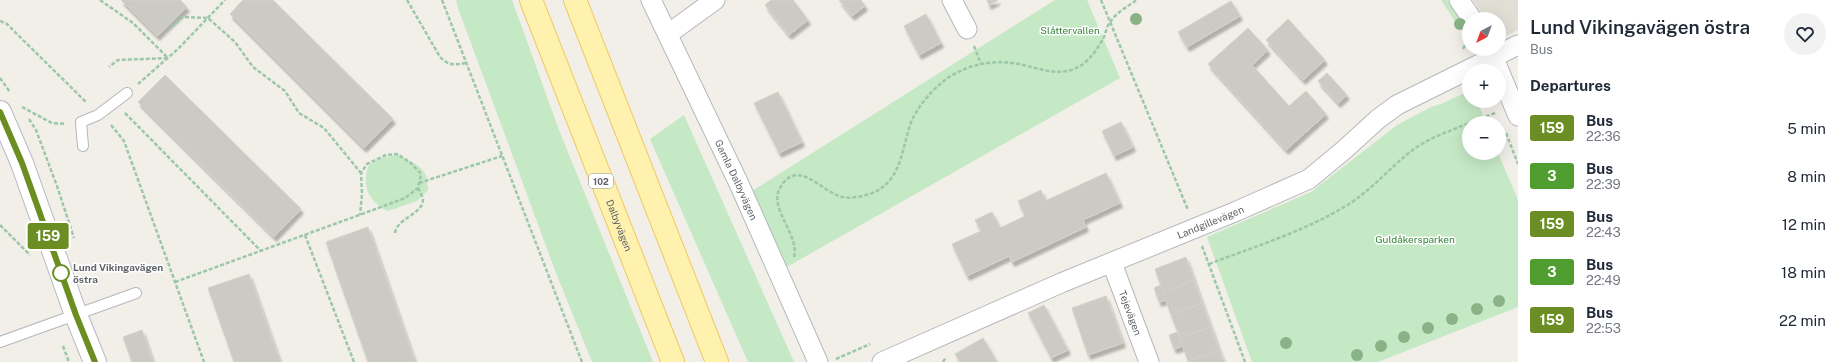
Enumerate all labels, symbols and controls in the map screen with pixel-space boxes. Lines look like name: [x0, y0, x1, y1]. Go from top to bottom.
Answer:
north arrow: [1462, 12, 1506, 56]
map controls: [1462, 12, 1506, 160]
button: heart: [1784, 13, 1826, 55]
text: Lund Vikingavägen östra: [1530, 16, 1750, 38]
park label: Slåttervallen: [1040, 24, 1100, 36]
text: Bus: [1530, 42, 1553, 57]
button: +: [1462, 64, 1506, 108]
text: Departures: [1530, 77, 1611, 94]
text: Bus: [1586, 112, 1613, 129]
button: −: [1462, 116, 1506, 160]
text: 159: [1540, 120, 1564, 136]
text: 5 min: [1787, 120, 1826, 137]
text: 22:36: [1586, 129, 1621, 144]
street label: Gamla Dalbyvägen: [713, 138, 760, 222]
text: Bus: [1586, 160, 1613, 177]
text: 3: [1547, 168, 1557, 184]
text: 8 min: [1787, 168, 1826, 185]
road number: 102: [589, 174, 613, 188]
text: 22:39: [1586, 177, 1621, 192]
street label: Dalbyvägen: [604, 198, 635, 253]
street label: Landgillevägen: [1175, 203, 1246, 241]
text: Bus: [1586, 208, 1613, 225]
text: 159: [1540, 216, 1564, 232]
text: 12 min: [1782, 216, 1826, 233]
line badge: 159: [25, 223, 71, 249]
text: 22:43: [1586, 225, 1621, 240]
text: 159: [36, 228, 60, 244]
park label: Guldåkersparken: [1375, 233, 1455, 245]
text: Bus: [1586, 256, 1613, 273]
place label: Lund Vikingavägen östra: [73, 261, 163, 285]
marker: Lund Vikingavägen östra: [52, 264, 70, 282]
text: 3: [1547, 264, 1557, 280]
text: 18 min: [1781, 264, 1826, 281]
text: 22:49: [1586, 273, 1621, 288]
street label: Tejevägen: [1117, 288, 1145, 337]
text: Bus: [1586, 304, 1613, 321]
text: 159: [1540, 312, 1564, 328]
text: 22 min: [1779, 312, 1826, 329]
text: 22:53: [1586, 321, 1621, 336]

